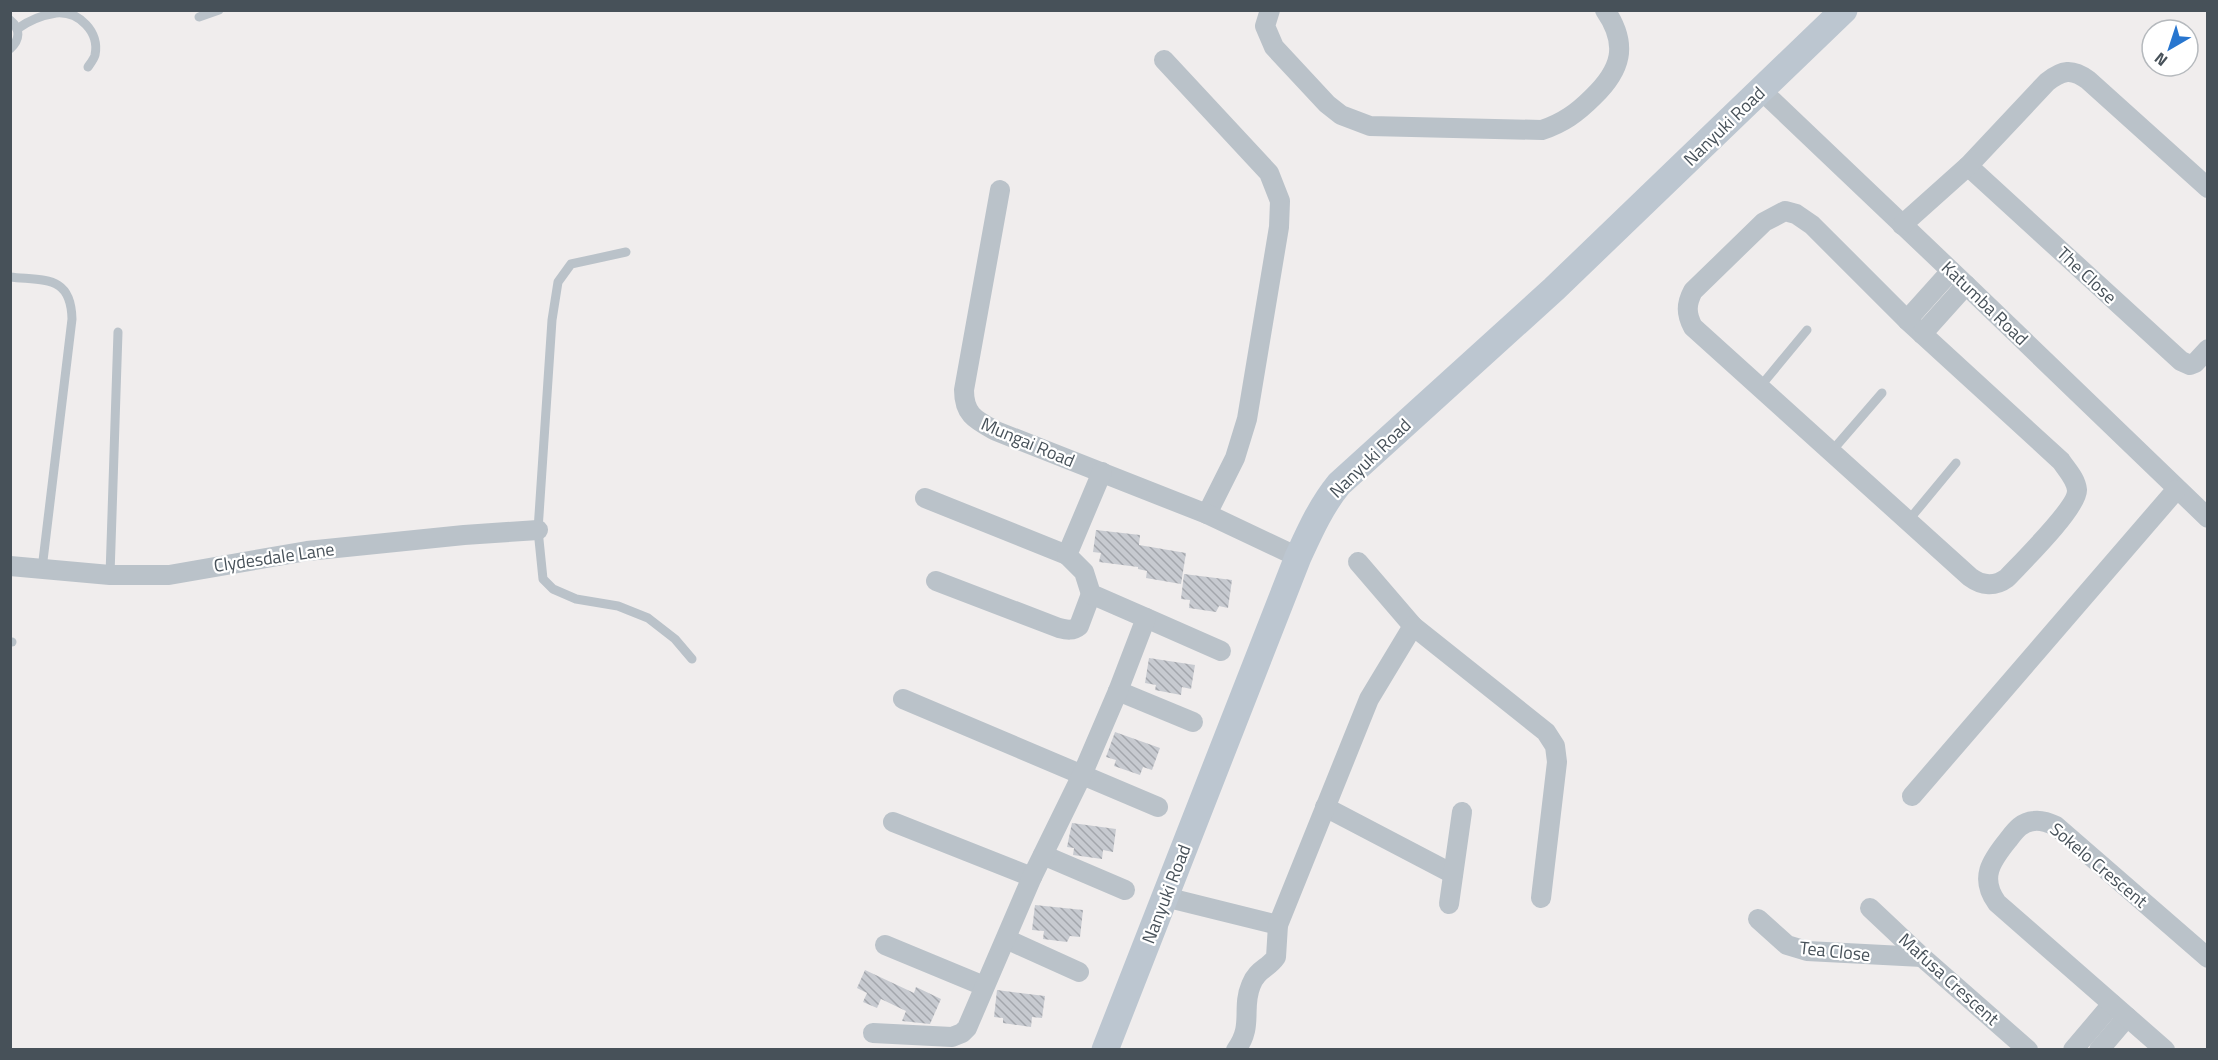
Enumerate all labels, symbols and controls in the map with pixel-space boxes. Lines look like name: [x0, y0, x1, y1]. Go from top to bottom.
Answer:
north arrow: [2140, 18, 2200, 78]
text: N: [2149, 47, 2172, 72]
street label: Nanyuki Road: [1677, 80, 1771, 172]
street label: The Close: [2051, 240, 2123, 310]
street label: Katumba Road: [1935, 255, 2035, 351]
street label: Mungai Road: [977, 410, 1079, 474]
street label: Nanyuki Road: [1323, 412, 1417, 504]
street label: Clydesdale Lane: [212, 535, 336, 579]
street label: Sokelo Crescent: [2044, 816, 2154, 914]
street label: Nanyuki Road: [1135, 840, 1197, 948]
street label: Mafusa Crescent: [1893, 926, 2006, 1032]
street label: Tea Close: [1798, 934, 1872, 968]

